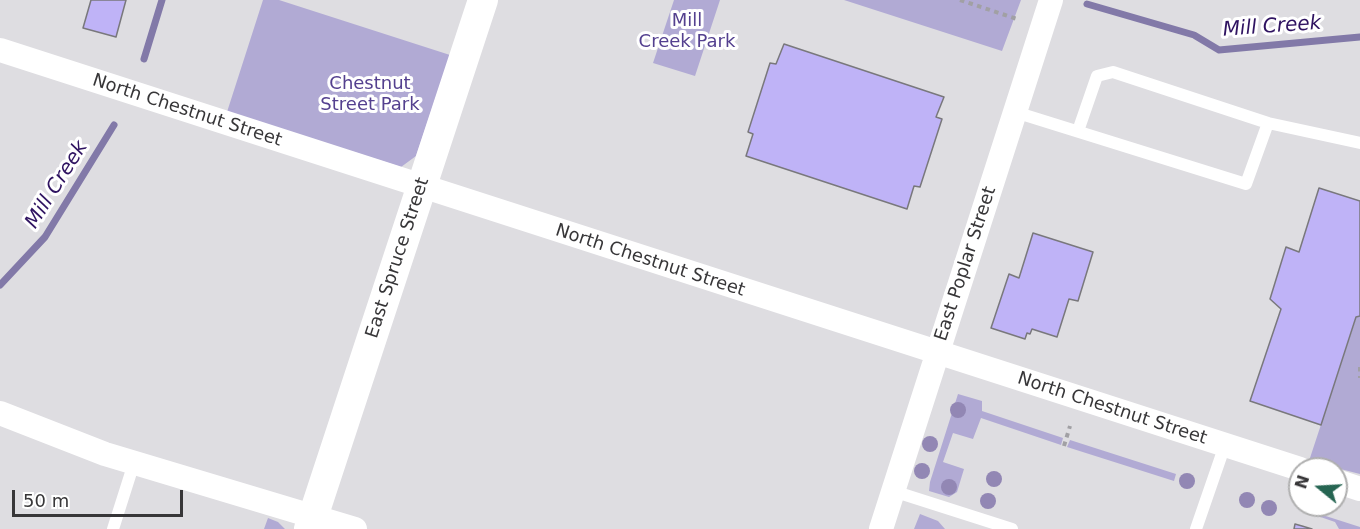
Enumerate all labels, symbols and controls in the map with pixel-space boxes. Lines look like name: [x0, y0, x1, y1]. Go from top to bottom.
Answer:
park label: Mill Creek Park: [639, 10, 735, 52]
water label: Mill Creek: [1222, 12, 1322, 42]
street label: North Chestnut Street: [90, 70, 284, 152]
park label: Chestnut Street Park: [320, 73, 420, 116]
water label: Mill Creek: [21, 137, 93, 233]
street label: East Spruce Street: [362, 175, 434, 341]
street label: East Poplar Street: [931, 184, 1001, 344]
street label: North Chestnut Street: [553, 220, 747, 302]
street label: North Chestnut Street: [1015, 368, 1209, 450]
north arrow: [1288, 457, 1348, 517]
text: N: [1291, 473, 1313, 491]
scale bar: [15, 478, 186, 516]
text: 50 m: [23, 490, 69, 511]

